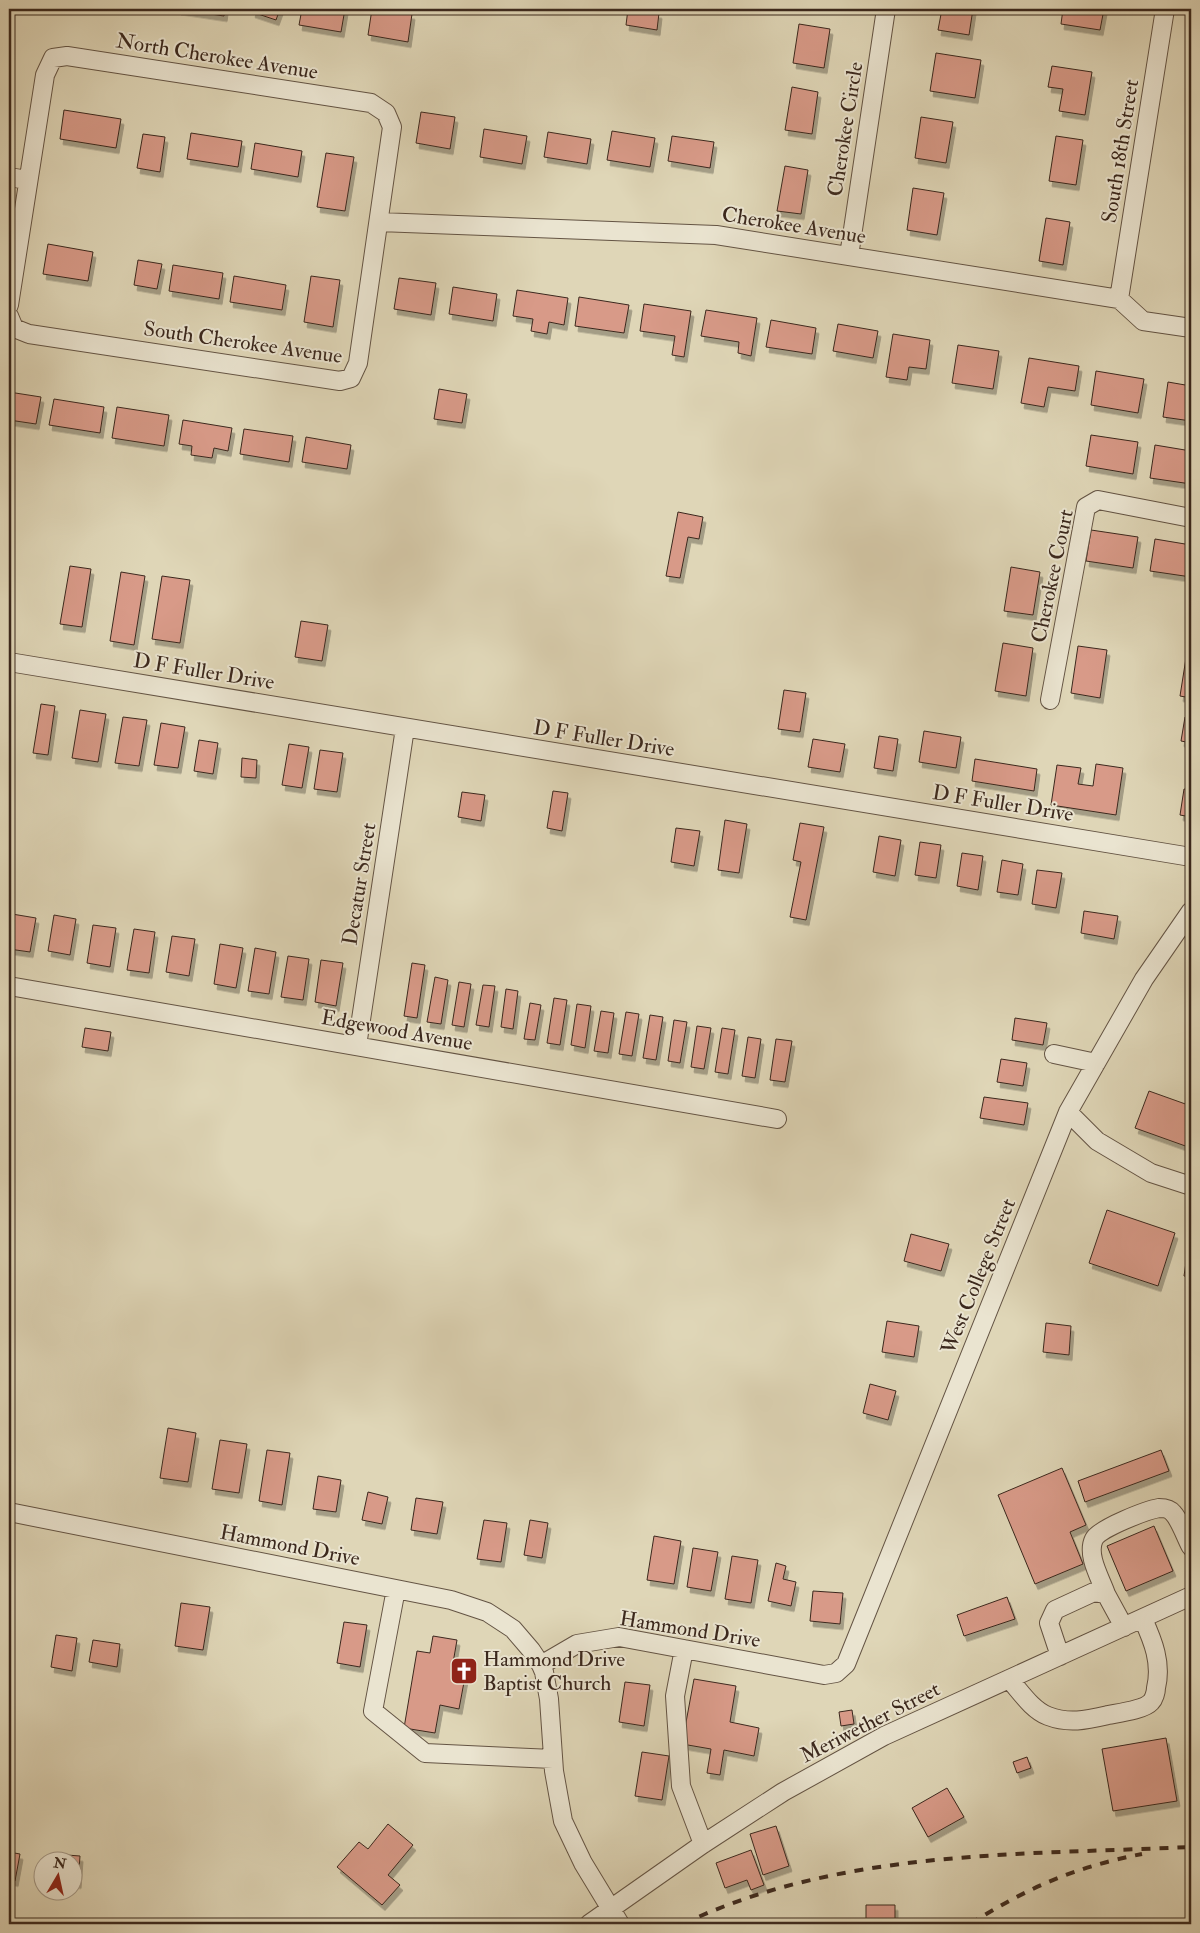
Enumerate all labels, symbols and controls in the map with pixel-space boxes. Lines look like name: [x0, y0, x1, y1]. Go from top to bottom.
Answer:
street label: North Cherokee Avenue: [114, 27, 320, 86]
street label: Cherokee Circle: [822, 60, 869, 198]
street label: South 18th Street: [1096, 77, 1145, 225]
street label: Cherokee Avenue: [720, 201, 868, 250]
street label: South Cherokee Avenue: [142, 315, 344, 370]
street label: Cherokee Court: [1025, 507, 1080, 645]
street label: D F Fuller Drive: [131, 647, 277, 696]
street label: D F Fuller Drive: [531, 714, 677, 763]
street label: D F Fuller Drive: [930, 779, 1076, 828]
street label: Decatur Street: [336, 821, 383, 947]
street label: Edgewood Avenue: [319, 1004, 475, 1057]
street label: West College Street: [935, 1194, 1022, 1359]
street label: Hammond Drive: [218, 1519, 362, 1572]
street label: Hammond Drive: [618, 1605, 762, 1654]
place label: Hammond Drive Baptist Church: [483, 1646, 625, 1697]
church icon: Hammond Drive Baptist Church: [449, 1656, 479, 1686]
street label: Meriwether Street: [796, 1676, 945, 1769]
north arrow: [32, 1850, 82, 1900]
text: N: [51, 1854, 68, 1873]

